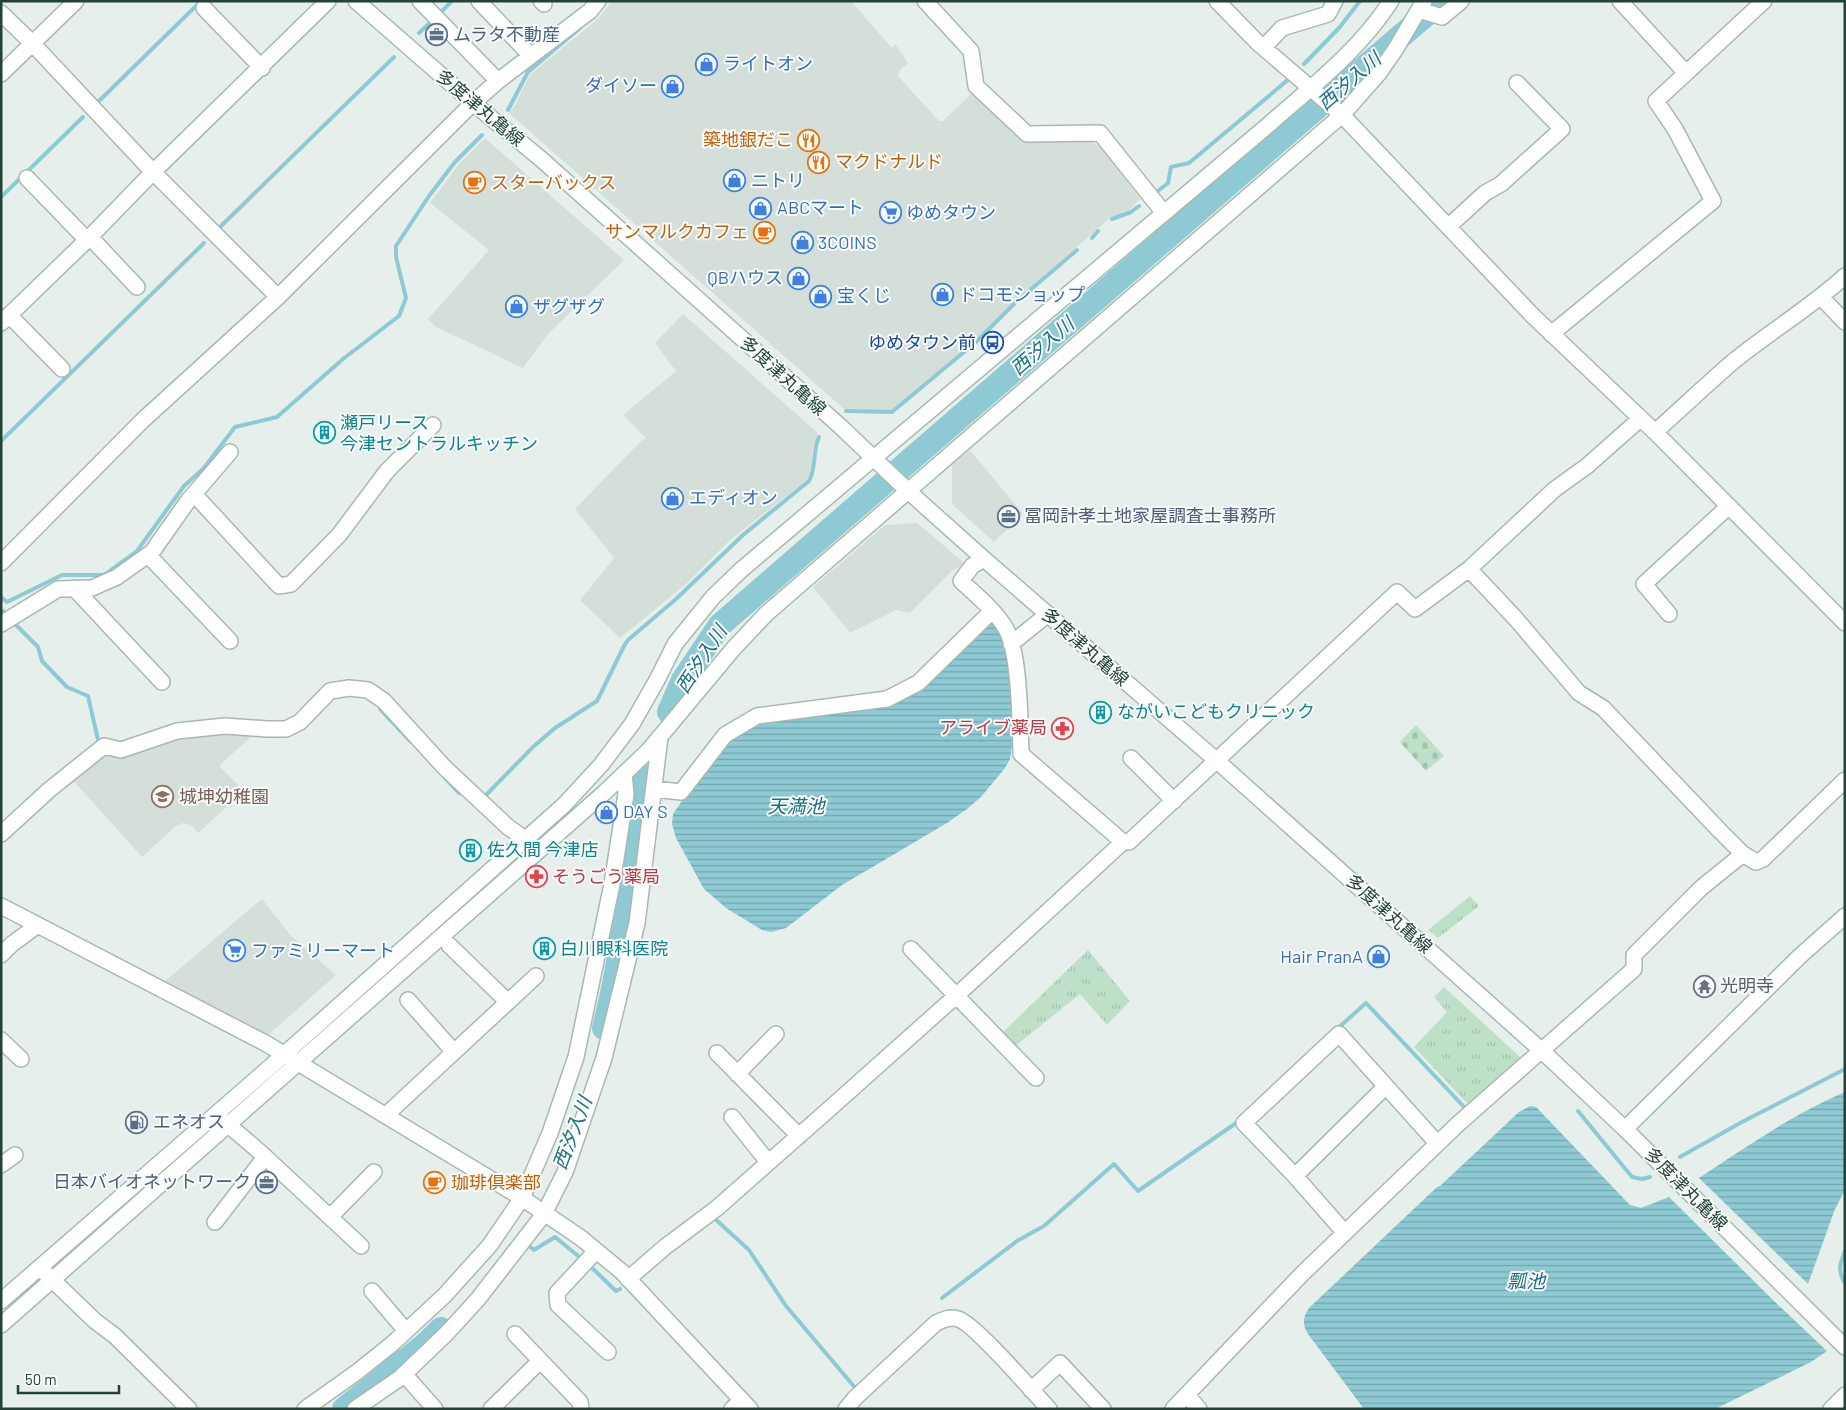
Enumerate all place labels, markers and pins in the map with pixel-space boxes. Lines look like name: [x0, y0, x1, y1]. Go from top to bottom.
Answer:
office icon: ムラタ不動産: [425, 23, 449, 47]
place label: ムラタ不動産: [453, 23, 560, 45]
shop icon: ライトオン: [695, 52, 719, 76]
place label: ライトオン: [723, 52, 813, 74]
place label: ダイソー: [585, 74, 657, 96]
shop icon: ダイソー: [661, 74, 685, 98]
place label: 築地銀だこ: [703, 128, 793, 150]
restaurant icon: 築地銀だこ: [797, 128, 821, 152]
restaurant icon: マクドナルド: [807, 150, 831, 174]
place label: マクドナルド: [835, 150, 943, 172]
shop icon: ニトリ: [723, 169, 747, 193]
place label: ニトリ: [751, 169, 805, 191]
cafe icon: スターバックス: [463, 171, 487, 195]
place label: スターバックス: [491, 171, 616, 193]
shop icon: ABCマート: [749, 196, 773, 220]
place label: ABCマート: [777, 196, 864, 218]
supermarket icon: ゆめタウン: [878, 201, 902, 225]
place label: ゆめタウン: [906, 201, 996, 223]
place label: サンマルクカフェ: [605, 220, 749, 242]
cafe icon: サンマルクカフェ: [753, 220, 777, 244]
shop icon: 3COINS: [790, 231, 814, 255]
place label: 3COINS: [818, 231, 877, 253]
place label: QBハウス: [707, 266, 783, 288]
shop icon: QBハウス: [787, 266, 811, 290]
shop icon: ドコモショップ: [931, 283, 955, 307]
place label: ドコモショップ: [959, 283, 1085, 305]
shop icon: 宝くじ: [809, 284, 833, 308]
place label: 宝くじ: [837, 284, 891, 306]
shop icon: ザグザグ: [505, 295, 529, 319]
place label: ザグザグ: [533, 295, 605, 317]
place label: ゆめタウン前: [868, 331, 976, 353]
bus stop icon: ゆめタウン前: [980, 331, 1004, 355]
place label: 瀬戸リース 今津セントラルキッチン: [340, 411, 538, 454]
building icon: 瀬戸リース 今津セントラルキッチン: [312, 421, 336, 445]
shop icon: エディオン: [661, 486, 685, 510]
place label: エディオン: [689, 486, 778, 508]
office icon: 冨岡計孝土地家屋調査士事務所: [996, 504, 1020, 528]
place label: 冨岡計孝土地家屋調査士事務所: [1024, 504, 1276, 526]
building icon: ながいこどもクリニック: [1089, 700, 1113, 724]
place label: ながいこどもクリニック: [1117, 700, 1315, 722]
place label: アライブ薬局: [939, 716, 1047, 738]
pharmacy icon: アライブ薬局: [1051, 716, 1075, 740]
school or university icon: 城坤幼稚園: [151, 785, 175, 809]
place label: 城坤幼稚園: [179, 785, 269, 807]
shop icon: DAY S: [595, 800, 619, 824]
place label: DAY S: [623, 800, 668, 822]
building icon: 佐久間 今津店: [459, 838, 483, 862]
place label: 佐久間 今津店: [487, 838, 599, 860]
pharmacy icon: そうごう薬局: [524, 865, 548, 889]
place label: そうごう薬局: [552, 865, 660, 887]
building icon: 白川眼科医院: [532, 937, 556, 961]
place label: 白川眼科医院: [560, 937, 668, 959]
supermarket icon: ファミリーマート: [223, 939, 247, 963]
place label: ファミリーマート: [251, 939, 395, 961]
place label: Hair PranA: [1280, 945, 1363, 967]
shop icon: Hair PranA: [1367, 945, 1391, 969]
temple icon: 光明寺: [1692, 974, 1716, 998]
place label: 光明寺: [1720, 974, 1774, 996]
fuel station icon: エネオス: [125, 1110, 149, 1134]
place label: エネオス: [153, 1110, 225, 1132]
place label: 日本バイオネットワーク: [53, 1170, 251, 1192]
office icon: 日本バイオネットワーク: [255, 1170, 279, 1194]
cafe icon: 珈琲倶楽部: [423, 1171, 447, 1195]
place label: 珈琲倶楽部: [451, 1171, 541, 1193]

